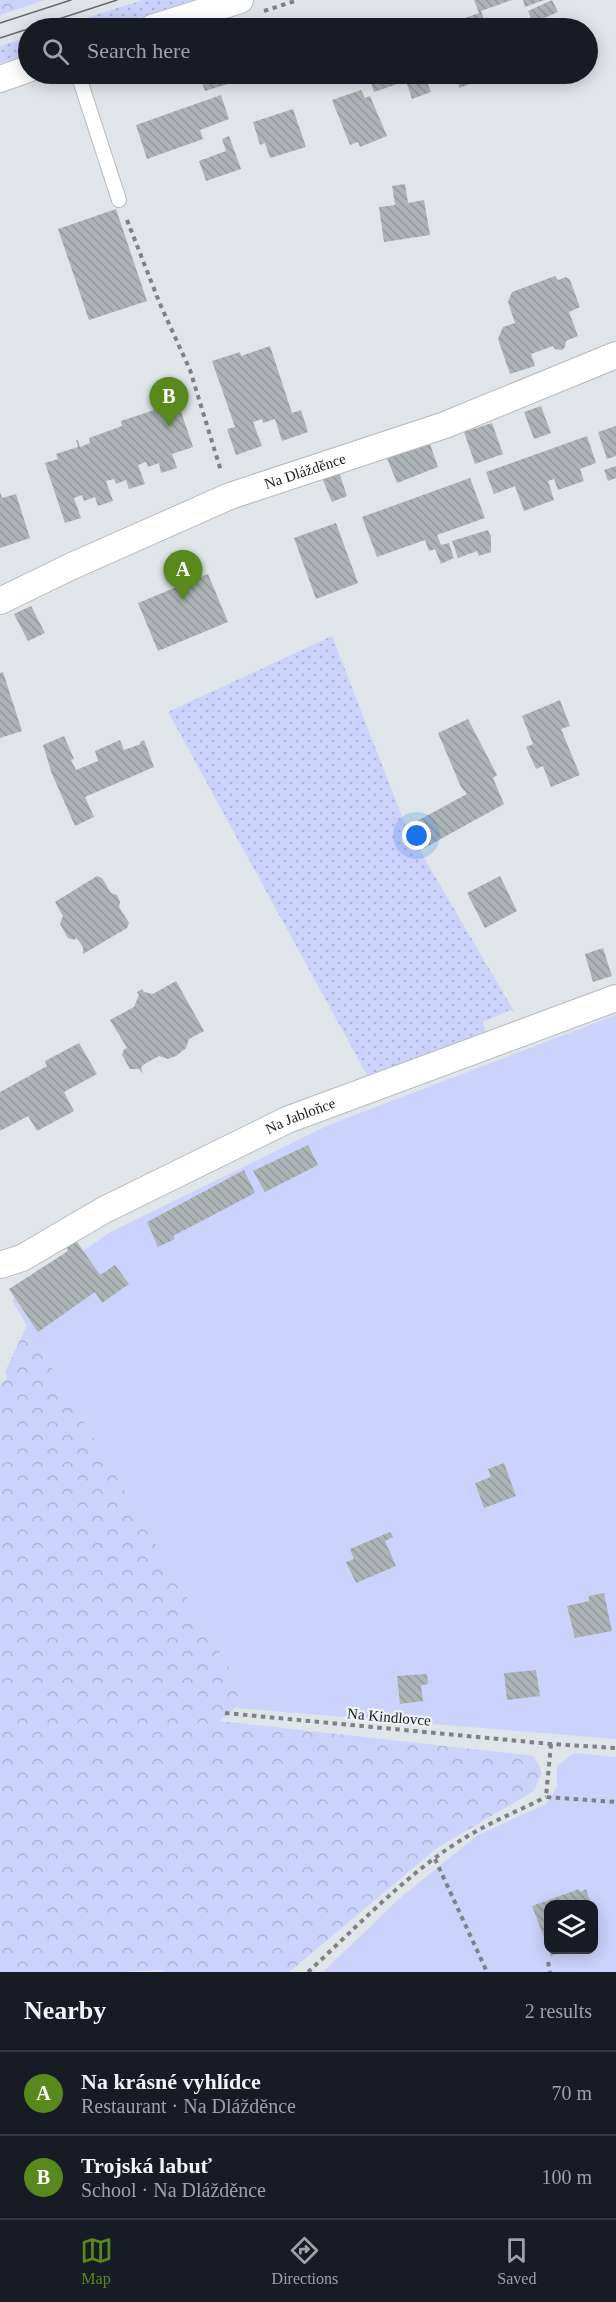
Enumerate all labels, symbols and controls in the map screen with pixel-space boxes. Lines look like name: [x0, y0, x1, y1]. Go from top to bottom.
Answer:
search box: [18, 18, 598, 84]
icon: search: [39, 35, 72, 68]
text: Search here: [87, 38, 190, 63]
pin: B: [150, 378, 188, 427]
street label: Na Dlážděnce: [262, 450, 348, 492]
pin: A: [164, 550, 202, 600]
your location: [402, 821, 431, 850]
street label: Na Jabloňce: [263, 1095, 338, 1137]
street label: Na Kindlovce: [347, 1705, 432, 1729]
map controls: [544, 1900, 598, 1954]
button: layers: [544, 1900, 598, 1954]
text: Nearby: [24, 1996, 106, 2025]
text: 2 results: [525, 2000, 592, 2022]
text: Na krásné vyhlídce: [81, 2069, 261, 2094]
text: A: [36, 2082, 51, 2104]
text: 70 m: [551, 2082, 592, 2104]
text: Restaurant · Na Dlážděnce: [81, 2095, 296, 2117]
text: Trojská labuť: [81, 2153, 212, 2178]
text: B: [37, 2166, 50, 2188]
text: 100 m: [541, 2166, 592, 2188]
text: School · Na Dlážděnce: [81, 2179, 266, 2201]
tab: Map: [80, 2234, 113, 2288]
tab: Directions: [272, 2234, 338, 2288]
tab: Saved: [497, 2234, 536, 2288]

